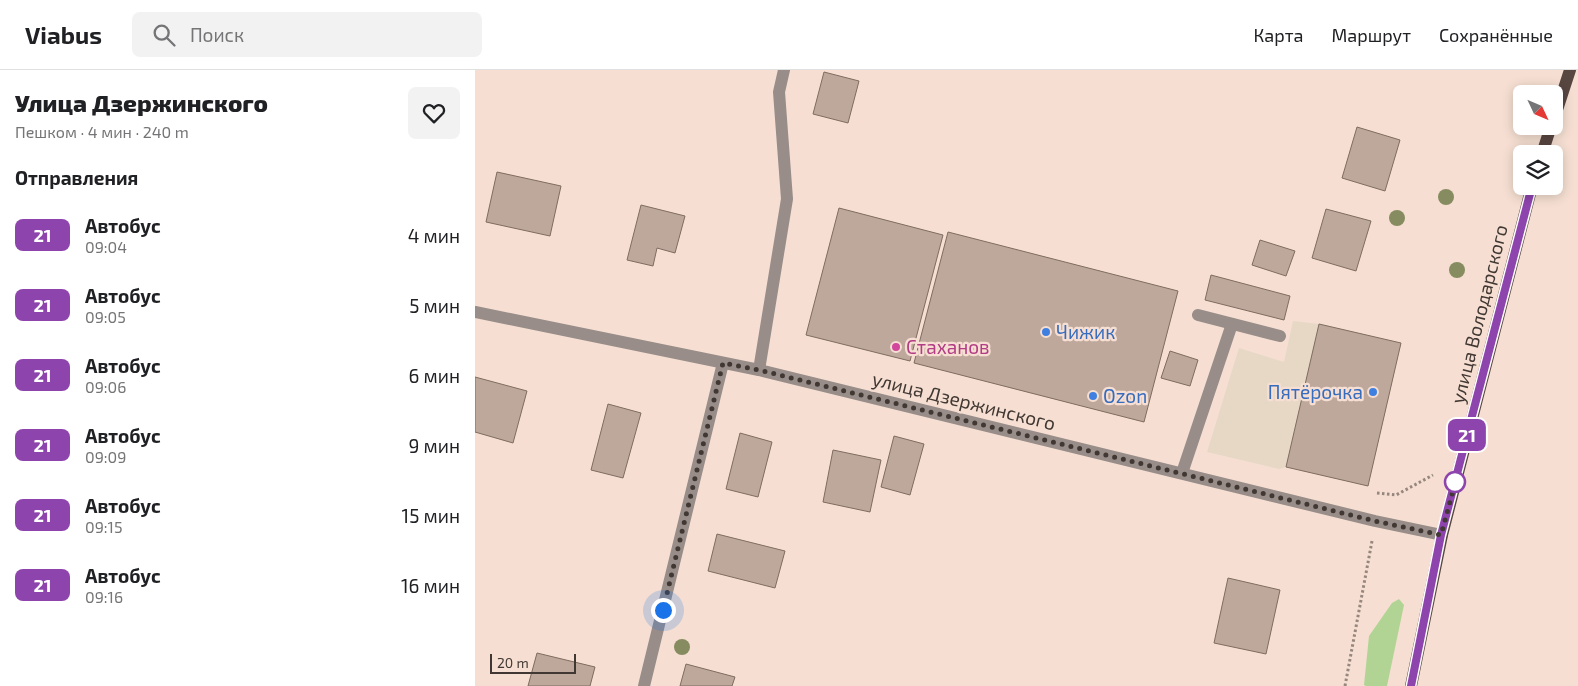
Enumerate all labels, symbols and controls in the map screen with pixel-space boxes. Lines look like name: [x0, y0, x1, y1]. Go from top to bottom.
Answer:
search box: [132, 12, 482, 57]
text: Viabus: [25, 20, 102, 49]
icon: search: [150, 21, 178, 49]
text: Поиск: [190, 23, 244, 46]
text: Карта: [1253, 24, 1303, 46]
text: Маршрут: [1331, 24, 1411, 46]
text: Сохранённые: [1439, 24, 1553, 46]
north arrow: [1513, 85, 1563, 135]
map controls: [1513, 85, 1563, 195]
button: heart: [408, 87, 460, 139]
text: Улица Дзержинского: [15, 88, 268, 117]
text: Пешком · 4 мин · 240 m: [15, 122, 189, 141]
button: layers: [1513, 145, 1563, 195]
text: Отправления: [15, 166, 138, 189]
text: Автобус: [85, 214, 161, 237]
street label: улица Володарского: [1445, 222, 1513, 406]
text: 21: [33, 224, 52, 246]
text: 4 мин: [408, 224, 460, 247]
text: 09:04: [85, 237, 127, 256]
text: Автобус: [85, 284, 161, 307]
text: 21: [33, 294, 52, 316]
text: 5 мин: [409, 294, 460, 317]
text: 09:05: [85, 307, 126, 326]
place label: Чижик: [1056, 320, 1115, 343]
marker: Чижик: [1040, 326, 1052, 338]
place label: Стаханов: [906, 335, 990, 358]
marker: Стаханов: [890, 341, 902, 353]
text: Автобус: [85, 354, 161, 377]
text: 21: [33, 364, 52, 386]
text: 6 мин: [408, 364, 460, 387]
street label: улица Дзержинского: [870, 367, 1058, 435]
text: 09:06: [85, 377, 126, 396]
place label: Пятёрочка: [1268, 380, 1363, 403]
place label: Ozon: [1103, 384, 1147, 407]
marker: Пятёрочка: [1367, 386, 1379, 398]
marker: Ozon: [1087, 390, 1099, 402]
line badge: 21: [1445, 419, 1489, 451]
text: Автобус: [85, 424, 161, 447]
text: 21: [1458, 424, 1476, 446]
text: 21: [33, 434, 52, 456]
text: 9 мин: [408, 434, 460, 457]
text: 09:09: [85, 447, 126, 466]
unlabelled marker: [1444, 471, 1466, 493]
text: Автобус: [85, 494, 161, 517]
text: 21: [33, 504, 52, 526]
text: 15 мин: [402, 504, 460, 527]
text: 09:15: [85, 517, 123, 536]
text: Автобус: [85, 564, 161, 587]
text: 21: [33, 574, 52, 596]
text: 16 мин: [401, 574, 460, 597]
text: 09:16: [85, 587, 123, 606]
your location: [651, 598, 676, 623]
scale bar: [490, 651, 576, 674]
text: 20 m: [497, 654, 529, 671]

